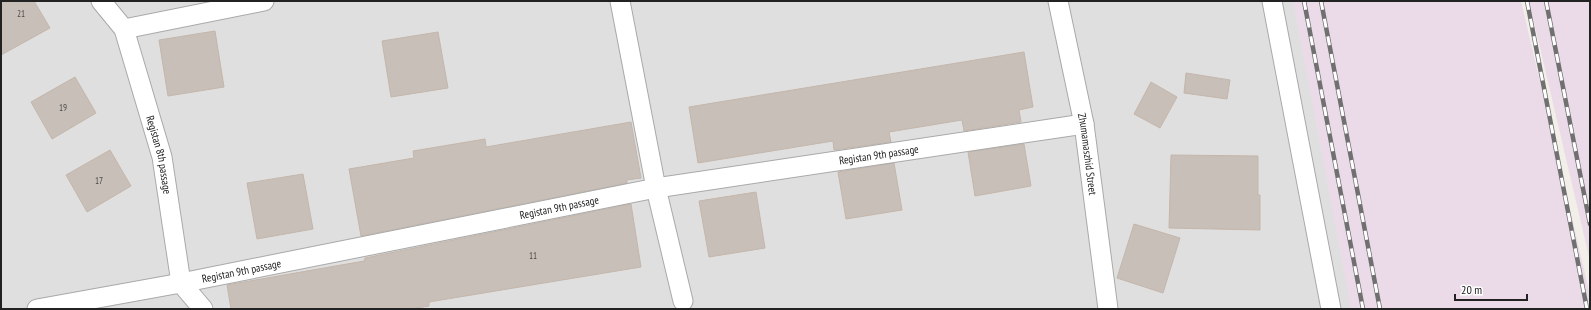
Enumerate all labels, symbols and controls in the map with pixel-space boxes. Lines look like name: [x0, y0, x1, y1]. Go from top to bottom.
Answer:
house number: 21: [17, 8, 25, 19]
house number: 19: [59, 102, 67, 113]
street label: Zhumamaszhid Street: [1075, 112, 1100, 196]
street label: Registan 8th passage: [143, 114, 175, 195]
street label: Registan 9th passage: [838, 142, 920, 168]
house number: 17: [95, 175, 103, 186]
street label: Registan 9th passage: [518, 193, 600, 222]
house number: 11: [529, 250, 537, 261]
street label: Registan 9th passage: [201, 256, 283, 286]
scale bar: [1455, 276, 1527, 302]
text: 20 m: [1461, 282, 1482, 297]

